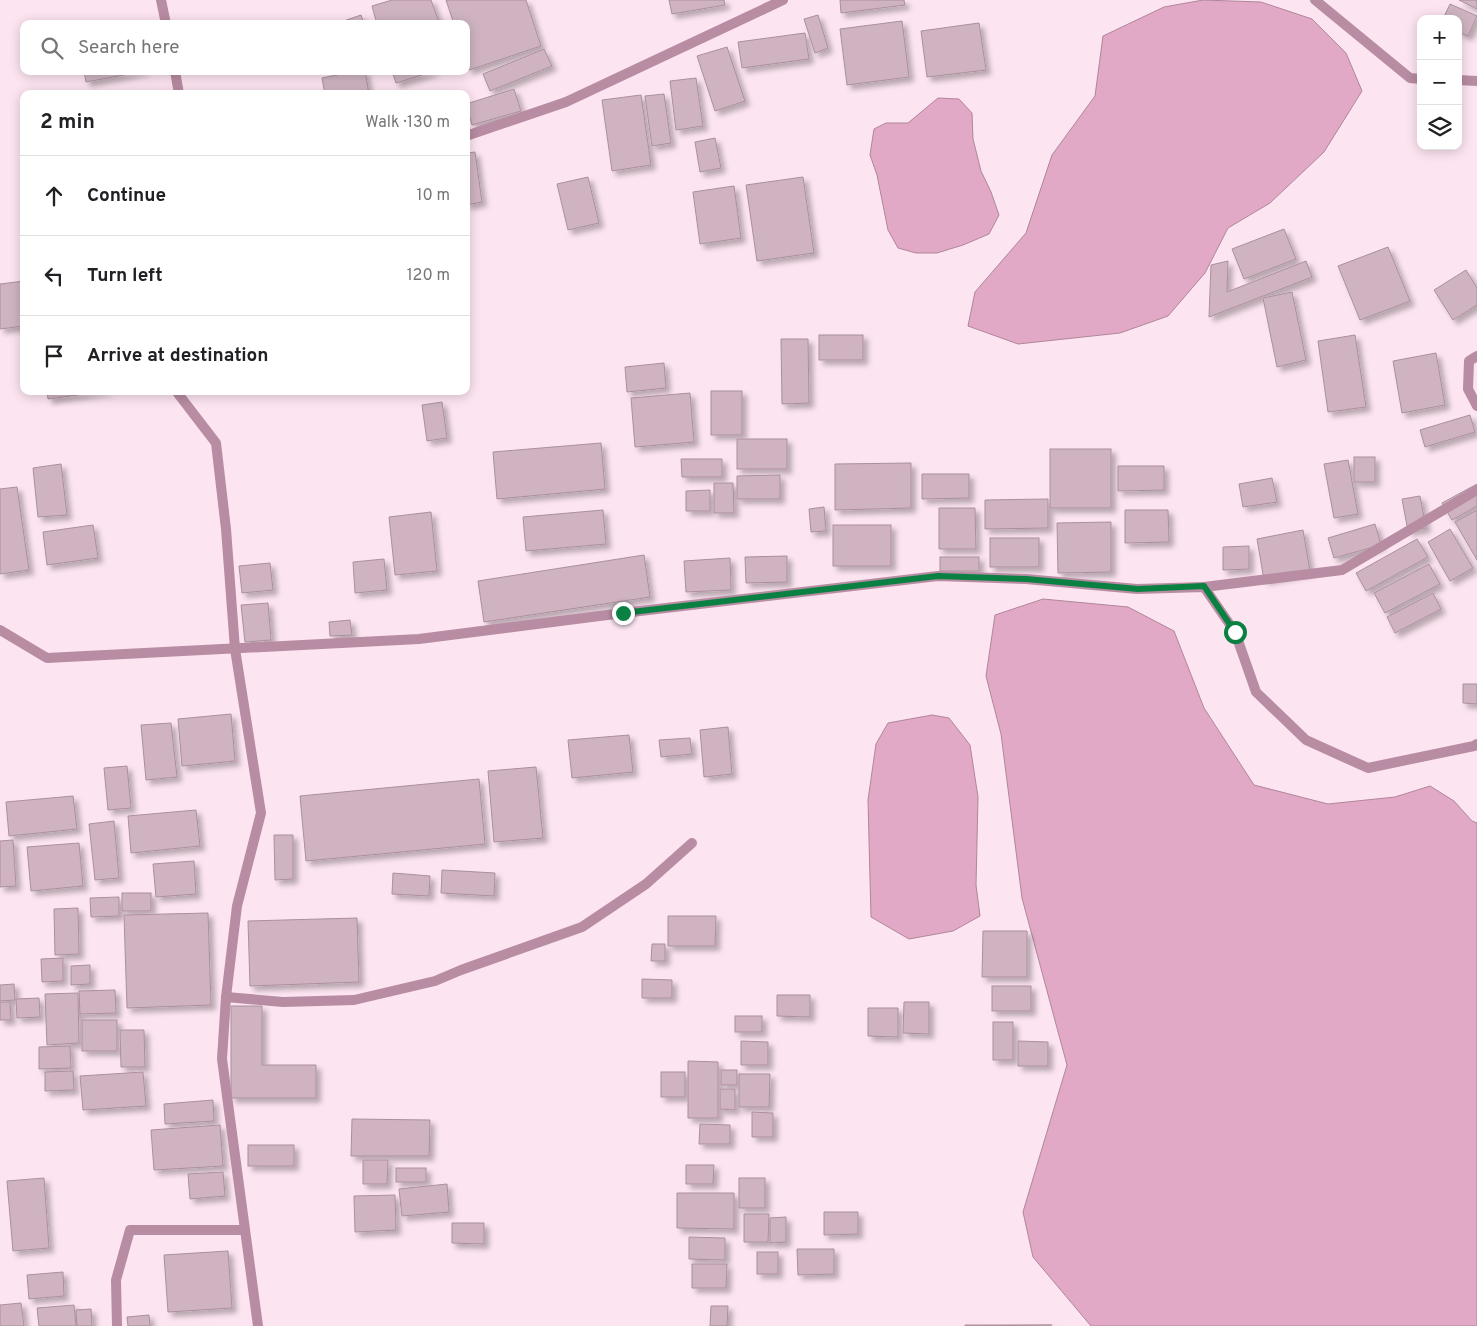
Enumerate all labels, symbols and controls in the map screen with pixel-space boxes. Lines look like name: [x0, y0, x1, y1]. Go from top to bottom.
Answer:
map controls: [1417, 15, 1462, 150]
button: +: [1417, 15, 1462, 60]
search box: [20, 20, 470, 75]
icon: search: [38, 34, 66, 62]
text: Search here: [78, 36, 180, 60]
button: −: [1417, 60, 1462, 105]
button: layers: [1417, 105, 1462, 150]
text: 2 min: [40, 109, 95, 136]
text: Walk · 130 m: [365, 113, 450, 133]
icon: ahead: [40, 182, 68, 210]
text: Continue: [87, 184, 166, 208]
text: 10 m: [416, 186, 450, 206]
icon: left: [40, 262, 68, 290]
text: Turn left: [87, 264, 163, 288]
text: 120 m: [407, 266, 450, 286]
icon: arrive: [40, 342, 68, 370]
text: Arrive at destination: [87, 344, 268, 368]
route end: [612, 602, 635, 625]
route start: [1224, 621, 1247, 644]

